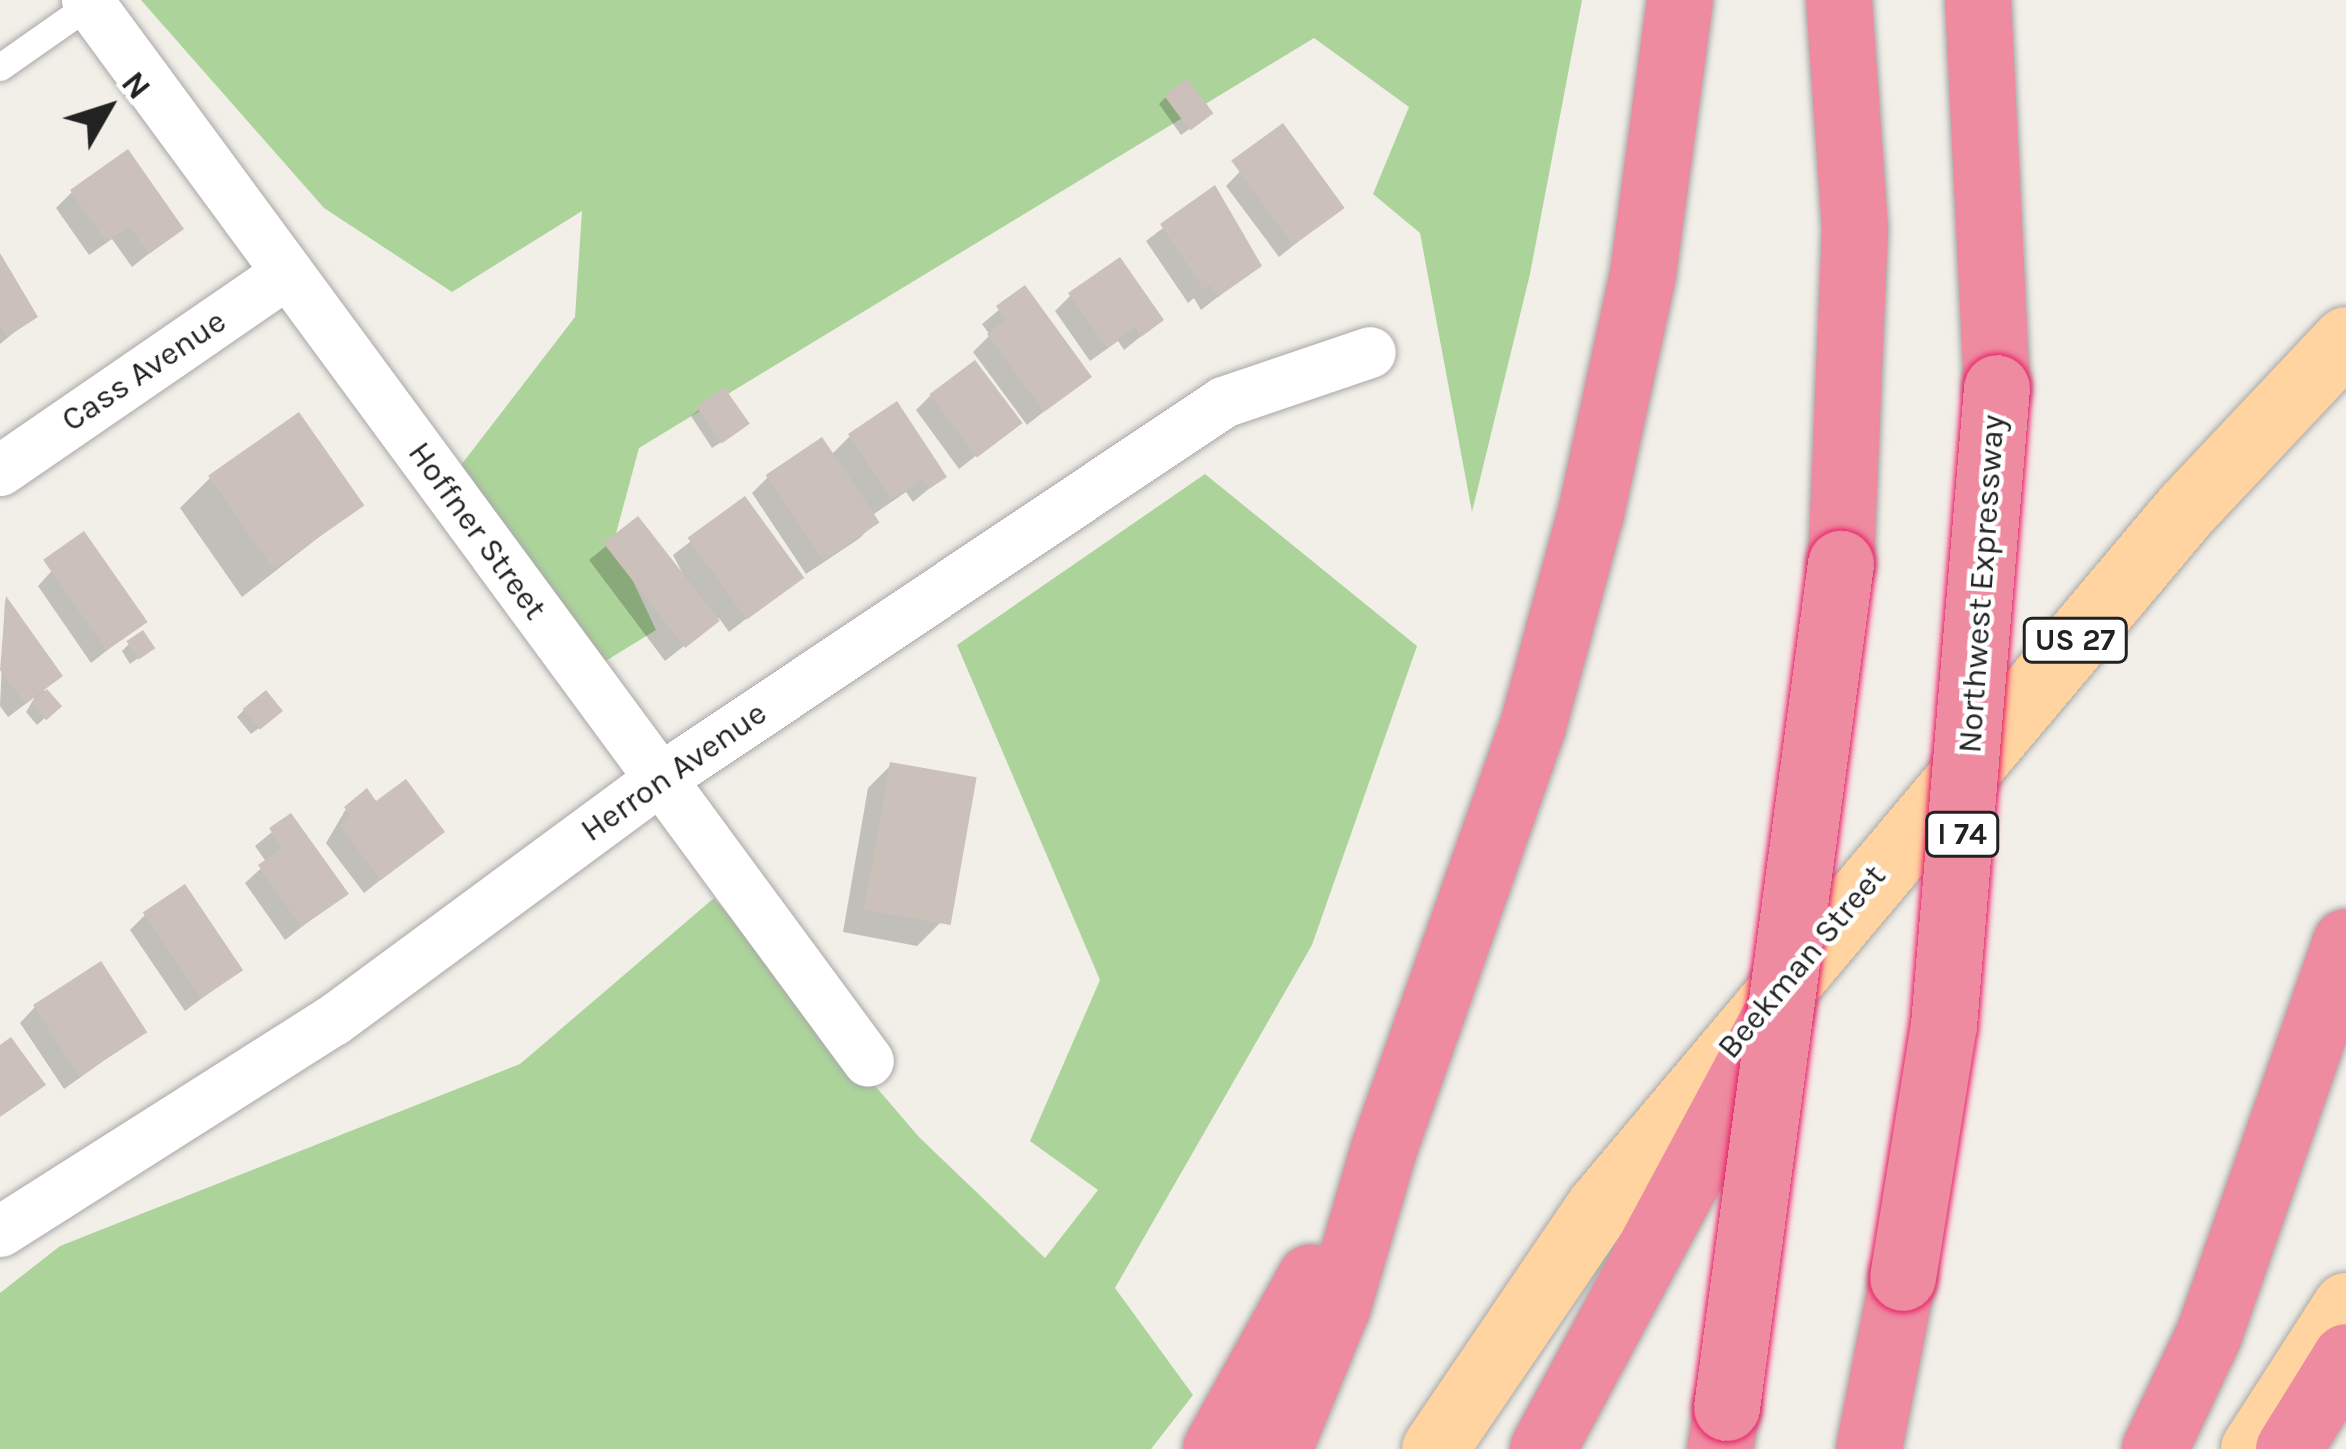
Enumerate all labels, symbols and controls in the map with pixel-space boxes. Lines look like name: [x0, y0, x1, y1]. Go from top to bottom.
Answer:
north arrow: [48, 48, 168, 168]
text: N: [114, 64, 158, 106]
street label: Cass Avenue: [54, 302, 234, 440]
street label: Northwest Expressway: [1950, 414, 2014, 754]
street label: Hoffner Street: [399, 434, 555, 628]
road number: US 27: [2021, 616, 2129, 664]
street label: Herron Avenue: [574, 693, 774, 851]
road number: I 74: [1923, 810, 2001, 858]
street label: Beekman Street: [1710, 857, 1894, 1067]

